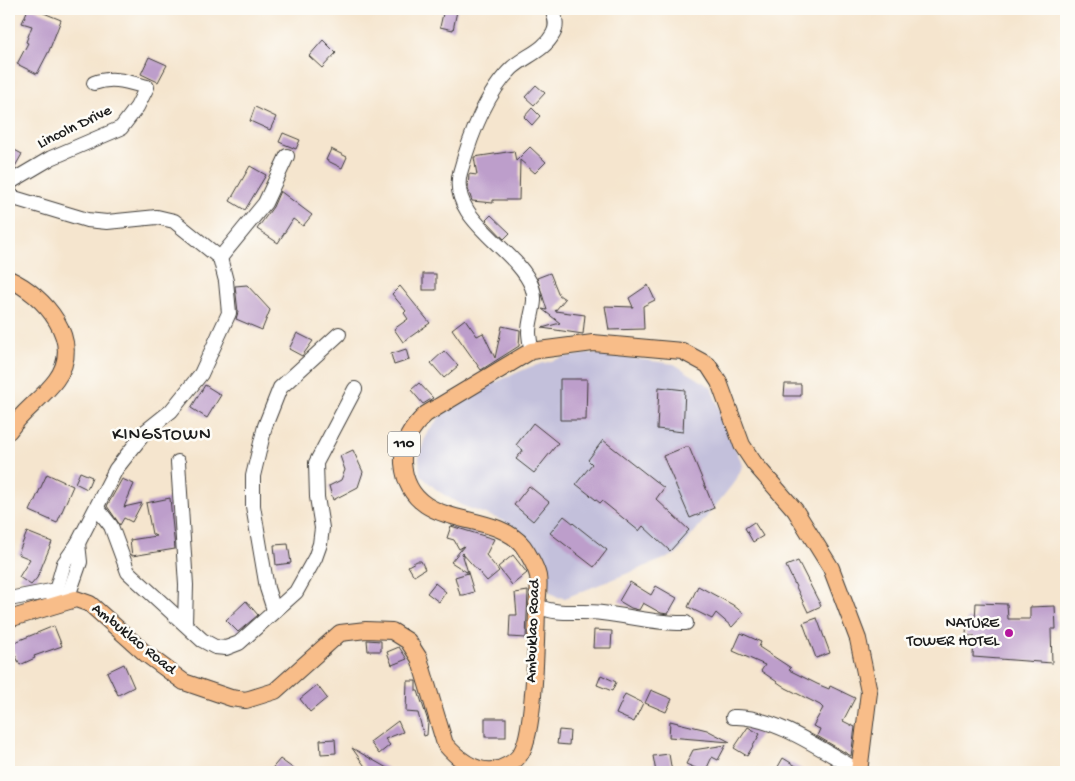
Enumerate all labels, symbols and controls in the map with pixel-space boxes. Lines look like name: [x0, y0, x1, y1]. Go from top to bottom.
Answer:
street label: Lincoln Drive: [35, 102, 116, 154]
district label: KINGSTOWN: [112, 425, 212, 446]
road number: 110: [388, 432, 420, 456]
street label: Ambuklao Road: [523, 577, 545, 683]
street label: Ambuklao Road: [87, 600, 180, 681]
place label: NATURE TOWER HOTEL: [906, 615, 1000, 652]
marker: NATURE TOWER HOTEL: [1003, 627, 1015, 639]

